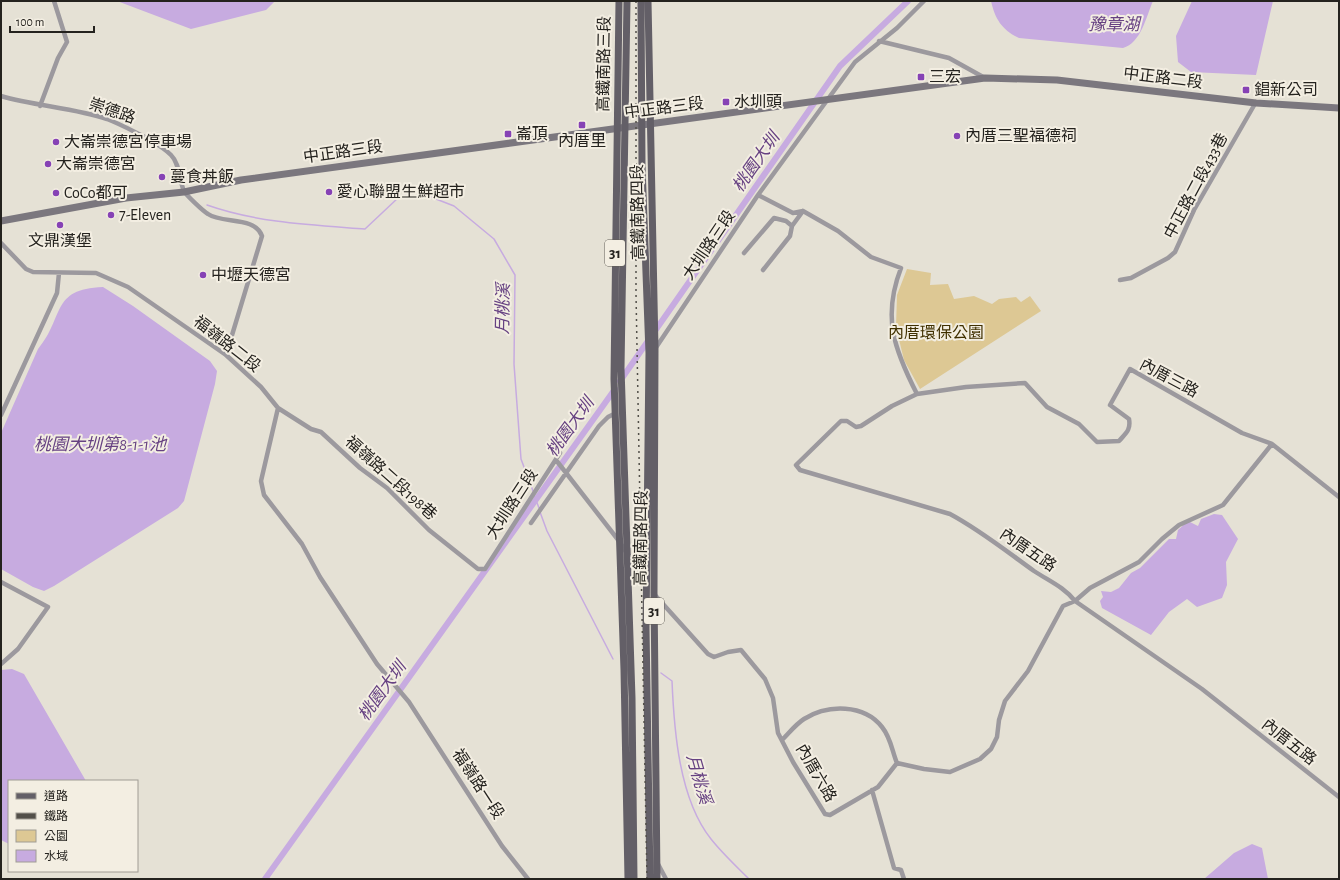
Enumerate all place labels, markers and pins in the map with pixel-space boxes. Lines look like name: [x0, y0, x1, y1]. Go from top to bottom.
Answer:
place label: 三宏: [929, 68, 961, 85]
marker: 三宏: [916, 72, 926, 82]
place label: 錩新公司: [1254, 81, 1318, 98]
marker: 錩新公司: [1241, 85, 1251, 95]
place label: 水圳頭: [734, 94, 782, 110]
marker: 水圳頭: [721, 97, 731, 107]
marker: 內厝里: [577, 120, 587, 130]
place label: 崙頂: [516, 126, 548, 142]
place label: 內厝三聖福德祠: [965, 127, 1077, 144]
marker: 崙頂: [503, 129, 513, 139]
marker: 內厝三聖福德祠: [952, 131, 962, 141]
place label: 大崙崇德宮停車場: [64, 133, 192, 150]
place label: 內厝里: [558, 133, 606, 149]
marker: 大崙崇德宮停車場: [51, 137, 61, 147]
place label: 大崙崇德宮: [56, 155, 136, 172]
marker: 大崙崇德宮: [43, 159, 53, 169]
place label: 蔓食丼飯: [170, 167, 234, 185]
marker: 蔓食丼飯: [157, 172, 167, 182]
place label: 愛心聯盟生鮮超市: [337, 183, 465, 200]
place label: CoCo都可: [64, 184, 128, 201]
marker: 愛心聯盟生鮮超市: [324, 187, 334, 197]
marker: CoCo都可: [51, 188, 61, 198]
place label: 7-Eleven: [119, 207, 171, 223]
marker: 7-Eleven: [106, 210, 116, 220]
marker: 文鼎漢堡: [55, 220, 65, 230]
place label: 文鼎漢堡: [28, 232, 92, 249]
place label: 中壢天德宮: [211, 266, 291, 283]
marker: 中壢天德宮: [198, 270, 208, 280]

